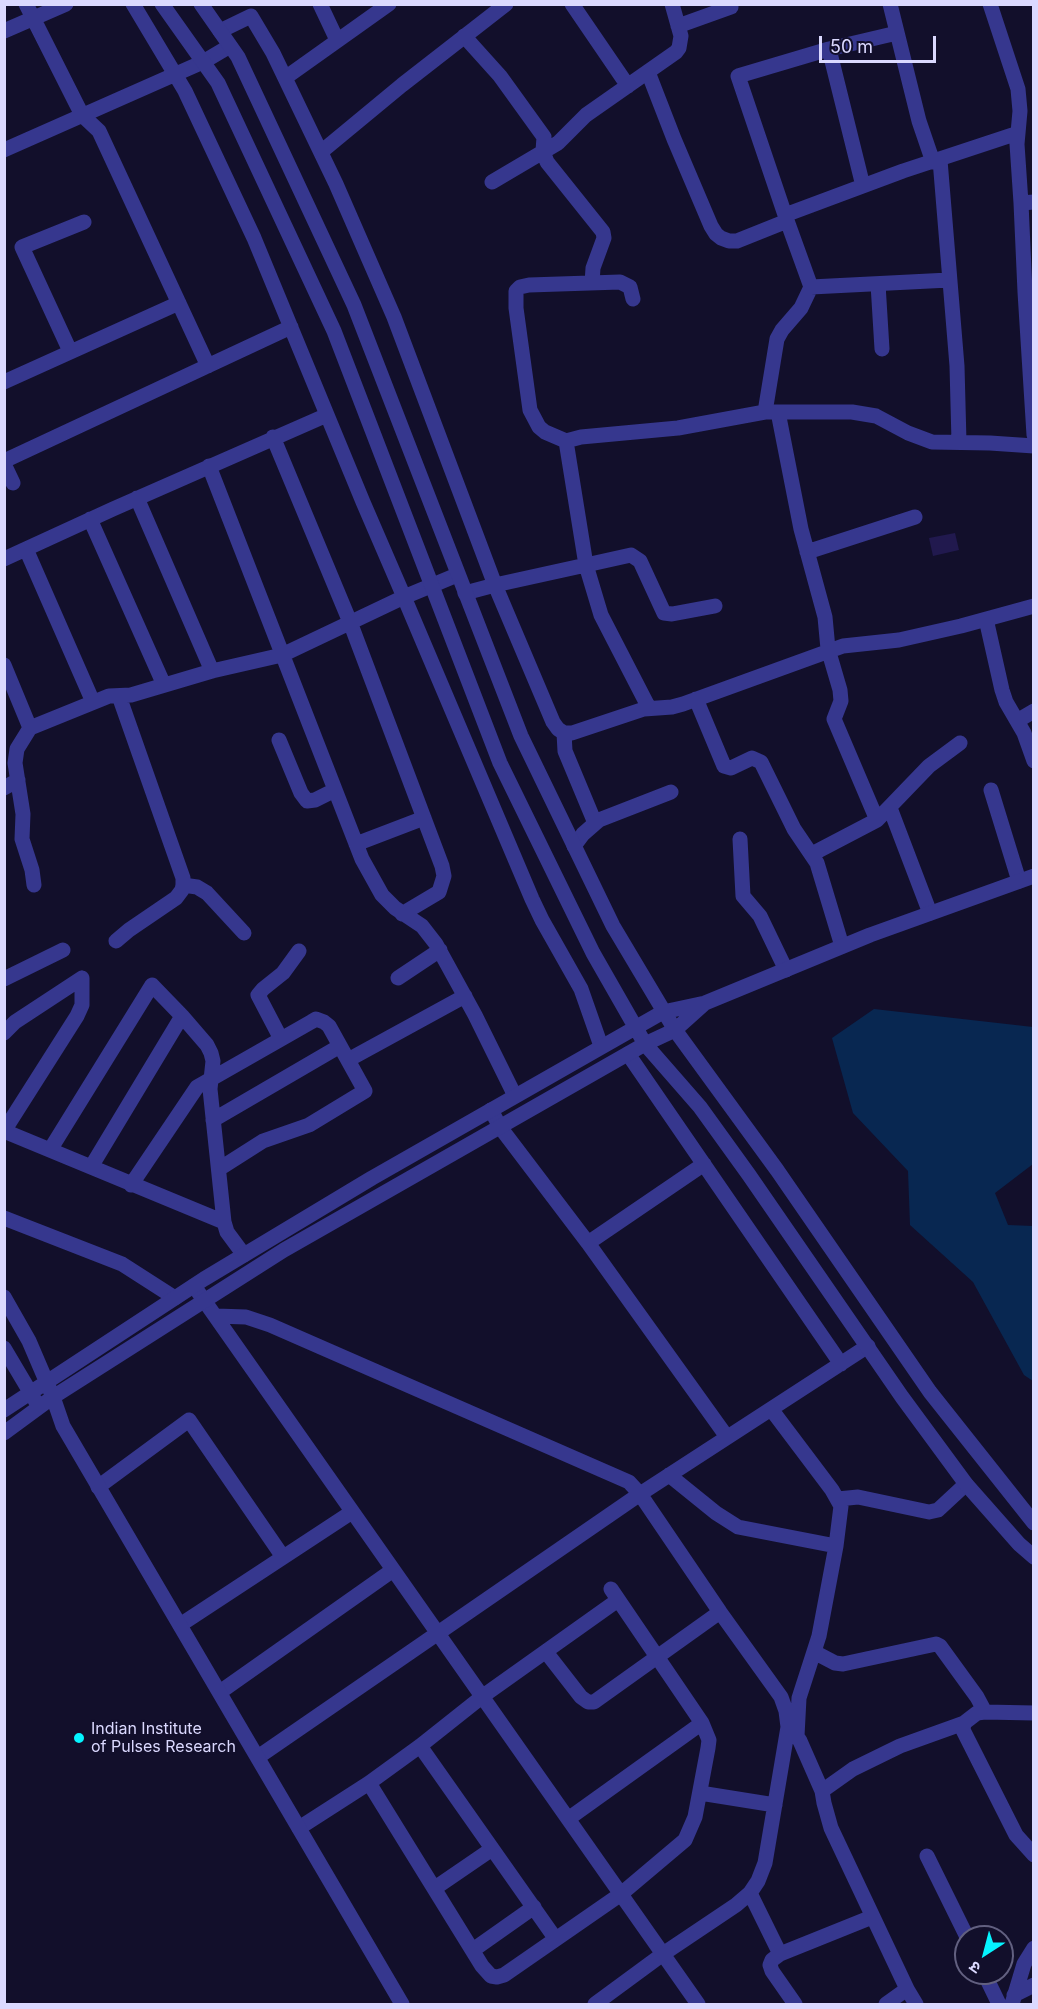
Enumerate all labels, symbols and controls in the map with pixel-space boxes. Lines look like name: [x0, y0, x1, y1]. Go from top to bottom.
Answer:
scale bar: [822, 24, 939, 62]
text: 50 m: [830, 36, 873, 57]
place label: Indian Institute of Pulses Research: [91, 1719, 236, 1757]
marker: Indian Institute of Pulses Research: [72, 1731, 86, 1745]
north arrow: [954, 1925, 1014, 1985]
text: उ: [965, 1957, 984, 1979]

